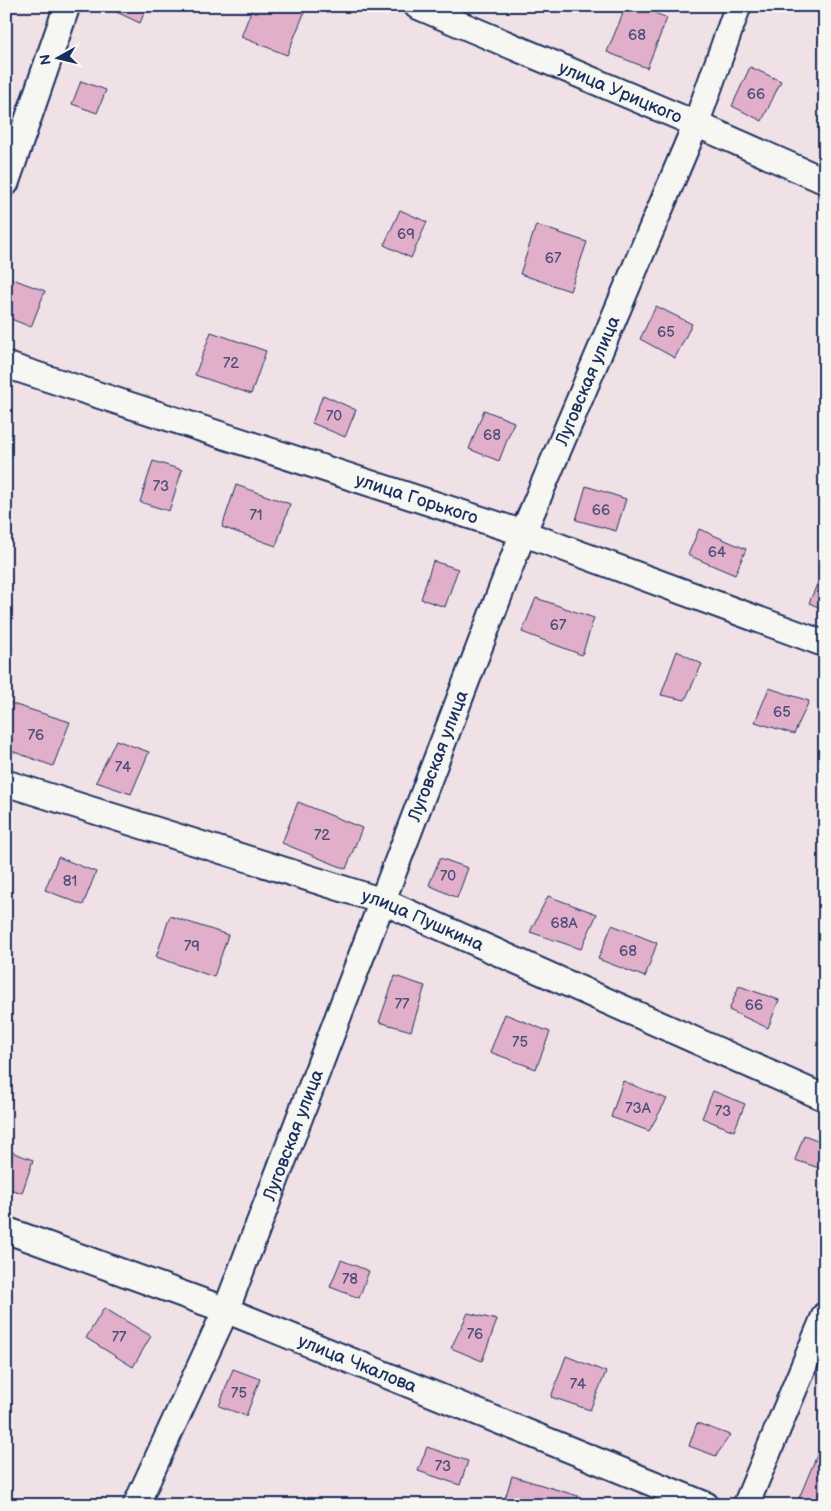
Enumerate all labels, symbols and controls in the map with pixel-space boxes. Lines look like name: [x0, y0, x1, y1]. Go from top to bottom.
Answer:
house number: 68: [628, 26, 646, 45]
north arrow: [32, 32, 82, 82]
text: N: [36, 53, 55, 66]
street label: улица Урицкого: [556, 57, 685, 127]
house number: 66: [747, 85, 765, 104]
house number: 69: [397, 225, 415, 244]
house number: 67: [545, 249, 562, 268]
street label: Луговская улица: [550, 312, 624, 450]
house number: 65: [657, 323, 675, 342]
house number: 72: [223, 354, 239, 373]
house number: 70: [326, 407, 342, 426]
house number: 68: [483, 426, 501, 445]
street label: улица Горького: [353, 469, 481, 528]
house number: 73: [153, 477, 169, 496]
house number: 66: [592, 501, 610, 520]
house number: 71: [249, 506, 263, 525]
house number: 64: [708, 543, 726, 562]
house number: 67: [550, 616, 567, 635]
street label: Луговская улица: [403, 687, 473, 825]
house number: 65: [773, 703, 791, 722]
house number: 76: [28, 726, 44, 745]
house number: 74: [115, 758, 131, 777]
house number: 72: [314, 826, 330, 845]
house number: 70: [440, 867, 456, 886]
house number: 81: [63, 872, 77, 891]
street label: улица Пушкина: [359, 885, 487, 956]
house number: 68А: [550, 914, 578, 933]
house number: 79: [184, 937, 200, 956]
house number: 68: [619, 942, 637, 961]
house number: 77: [395, 995, 410, 1014]
house number: 66: [745, 996, 763, 1015]
house number: 75: [512, 1033, 528, 1052]
street label: Луговская улица: [258, 1066, 328, 1205]
house number: 73А: [625, 1099, 652, 1118]
house number: 73: [715, 1102, 731, 1121]
house number: 78: [342, 1270, 358, 1289]
house number: 76: [467, 1325, 483, 1344]
house number: 77: [112, 1328, 127, 1347]
street label: улица Чкалова: [295, 1330, 420, 1397]
house number: 74: [570, 1375, 586, 1394]
house number: 75: [231, 1384, 247, 1403]
house number: 73: [435, 1457, 451, 1476]

